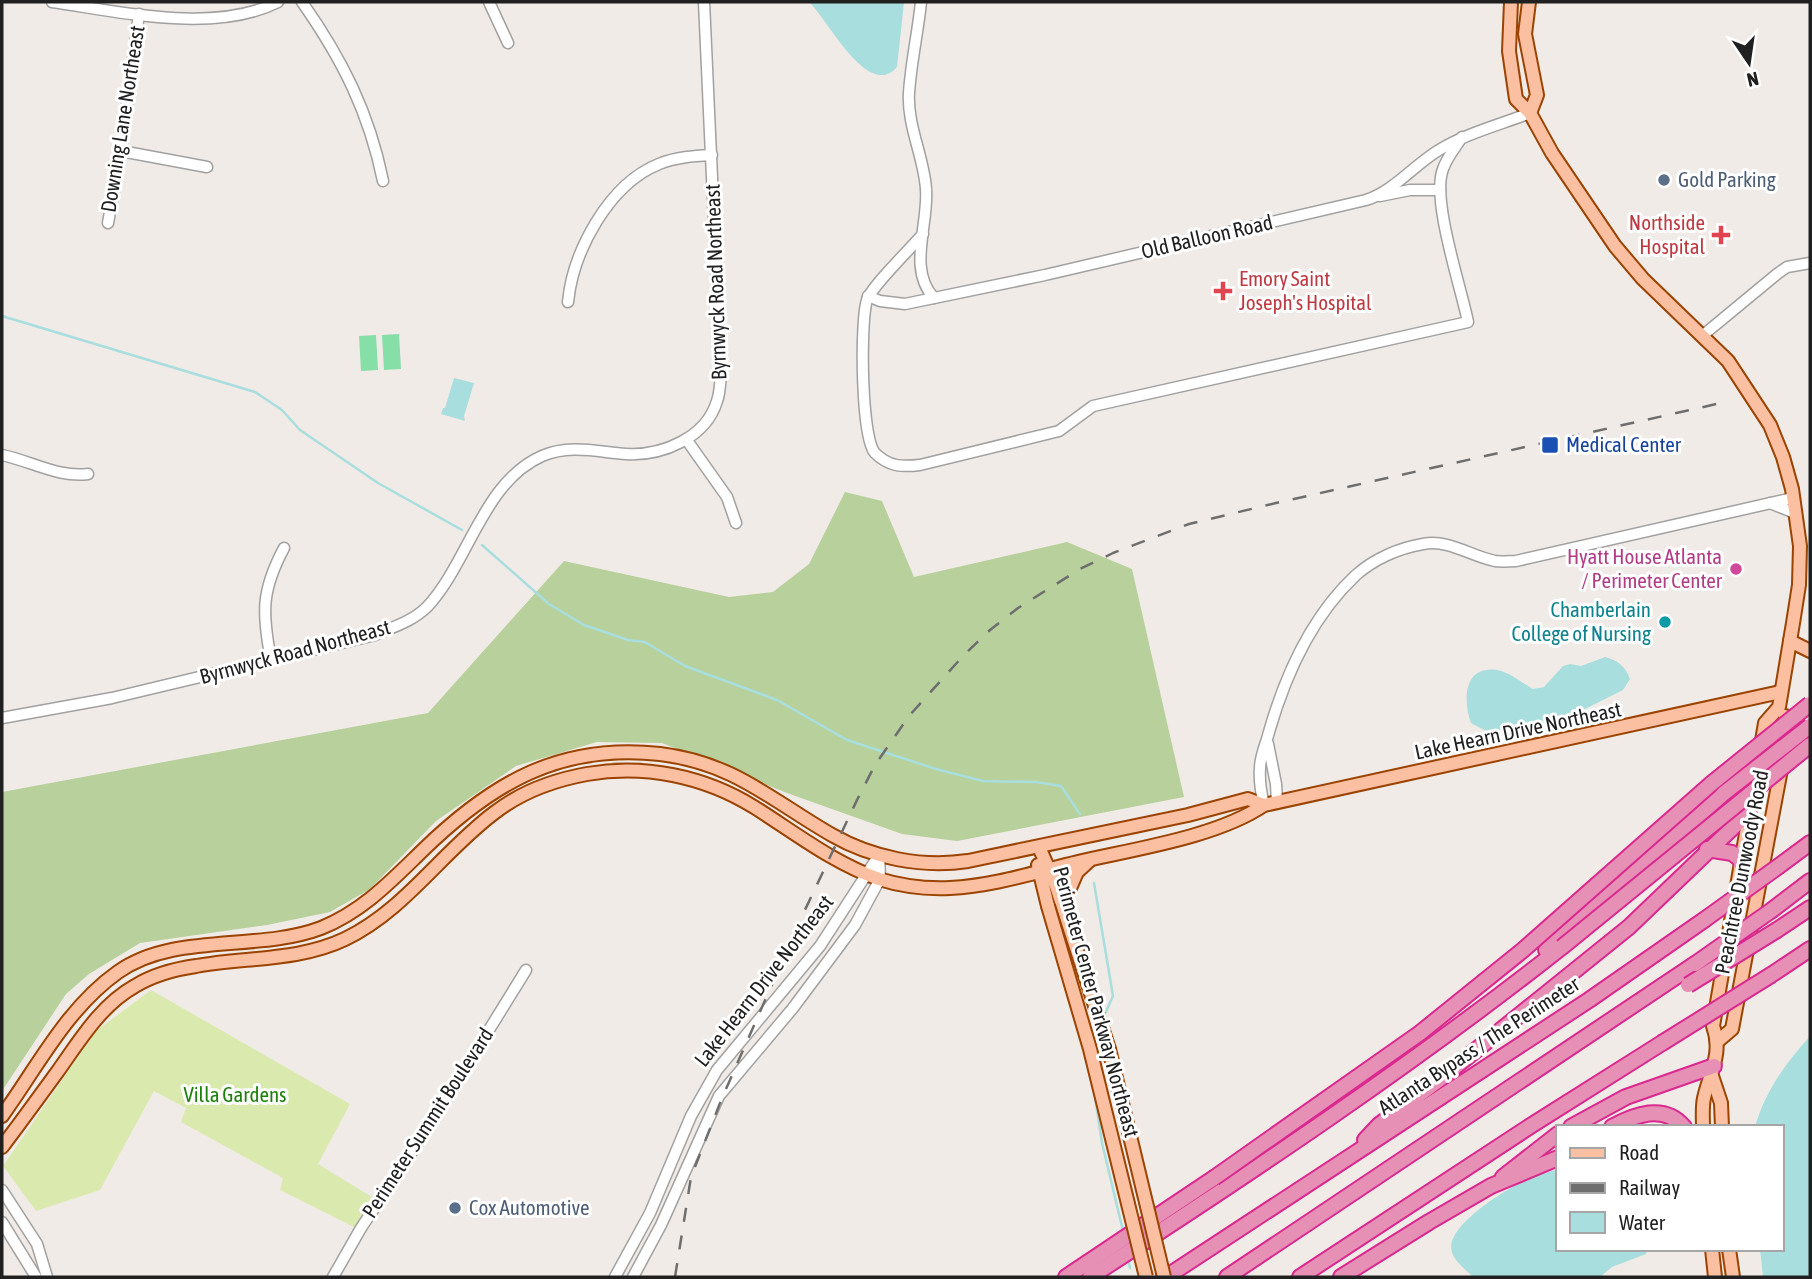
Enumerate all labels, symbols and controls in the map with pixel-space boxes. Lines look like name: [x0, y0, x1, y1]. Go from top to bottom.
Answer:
street label: Downing Lane Northeast: [95, 24, 149, 214]
north arrow: [1714, 28, 1784, 98]
text: N: [1745, 68, 1761, 92]
place label: Gold Parking: [1678, 167, 1776, 191]
marker: Gold Parking: [1656, 172, 1672, 188]
street label: Byrnwyck Road Northeast: [700, 184, 730, 380]
street label: Old Balloon Road: [1139, 209, 1275, 263]
place label: Northside Hospital: [1629, 210, 1705, 258]
marker: Northside Hospital: [1711, 225, 1731, 245]
place label: Emory Saint Joseph's Hospital: [1239, 266, 1372, 314]
marker: Emory Saint Joseph's Hospital: [1213, 281, 1233, 301]
place label: Medical Center: [1566, 432, 1682, 456]
marker: Medical Center: [1540, 435, 1560, 455]
place label: Hyatt House Atlanta / Perimeter Center: [1567, 544, 1723, 592]
marker: Hyatt House Atlanta / Perimeter Center: [1728, 561, 1744, 577]
place label: Chamberlain College of Nursing: [1511, 597, 1651, 645]
street label: Byrnwyck Road Northeast: [197, 614, 393, 688]
marker: Chamberlain College of Nursing: [1657, 614, 1673, 630]
street label: Lake Hearn Drive Northeast: [1412, 696, 1623, 764]
street label: Peachtree Dunwoody Road: [1709, 768, 1773, 976]
street label: Perimeter Center Parkway Northeast: [1049, 864, 1145, 1140]
street label: Lake Hearn Drive Northeast: [689, 890, 838, 1071]
street label: Atlanta Bypass / The Perimeter: [1373, 971, 1584, 1119]
street label: Perimeter Summit Boulevard: [357, 1023, 498, 1222]
park label: Villa Gardens: [183, 1082, 287, 1106]
legend: [1556, 1125, 1784, 1251]
text: Road: [1619, 1140, 1659, 1164]
text: Railway: [1619, 1175, 1681, 1199]
place label: Cox Automotive: [469, 1195, 589, 1219]
marker: Cox Automotive: [447, 1200, 463, 1216]
text: Water: [1619, 1210, 1666, 1234]

